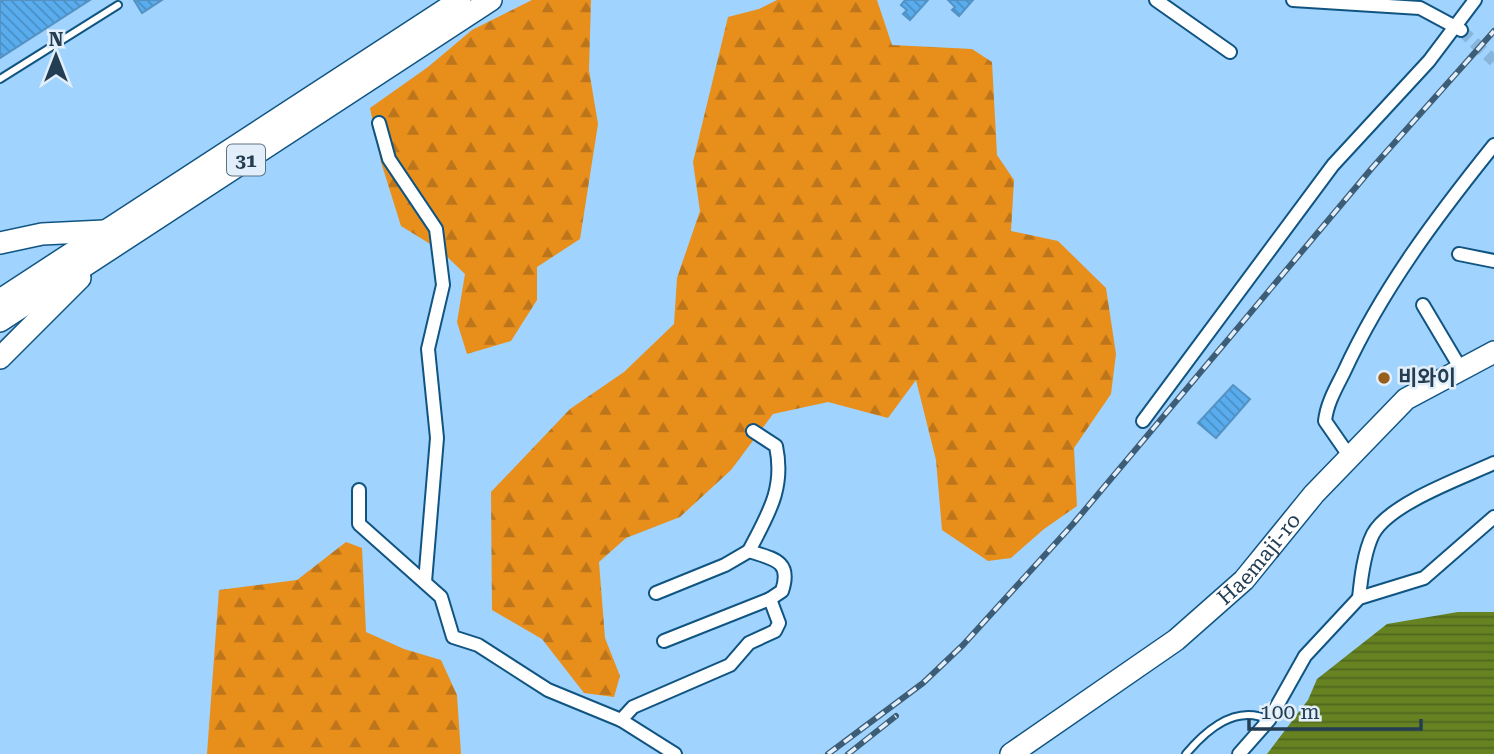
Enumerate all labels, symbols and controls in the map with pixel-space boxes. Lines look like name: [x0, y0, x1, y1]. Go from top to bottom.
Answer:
north arrow: [21, 21, 91, 91]
text: N: [49, 28, 64, 51]
road number: 31: [227, 144, 265, 176]
place label: 비와이: [1398, 366, 1456, 390]
marker: 비와이: [1376, 370, 1392, 386]
street label: Haemaji-ro: [1213, 508, 1306, 610]
scale bar: [1249, 688, 1420, 732]
text: 100 m: [1260, 700, 1320, 724]

